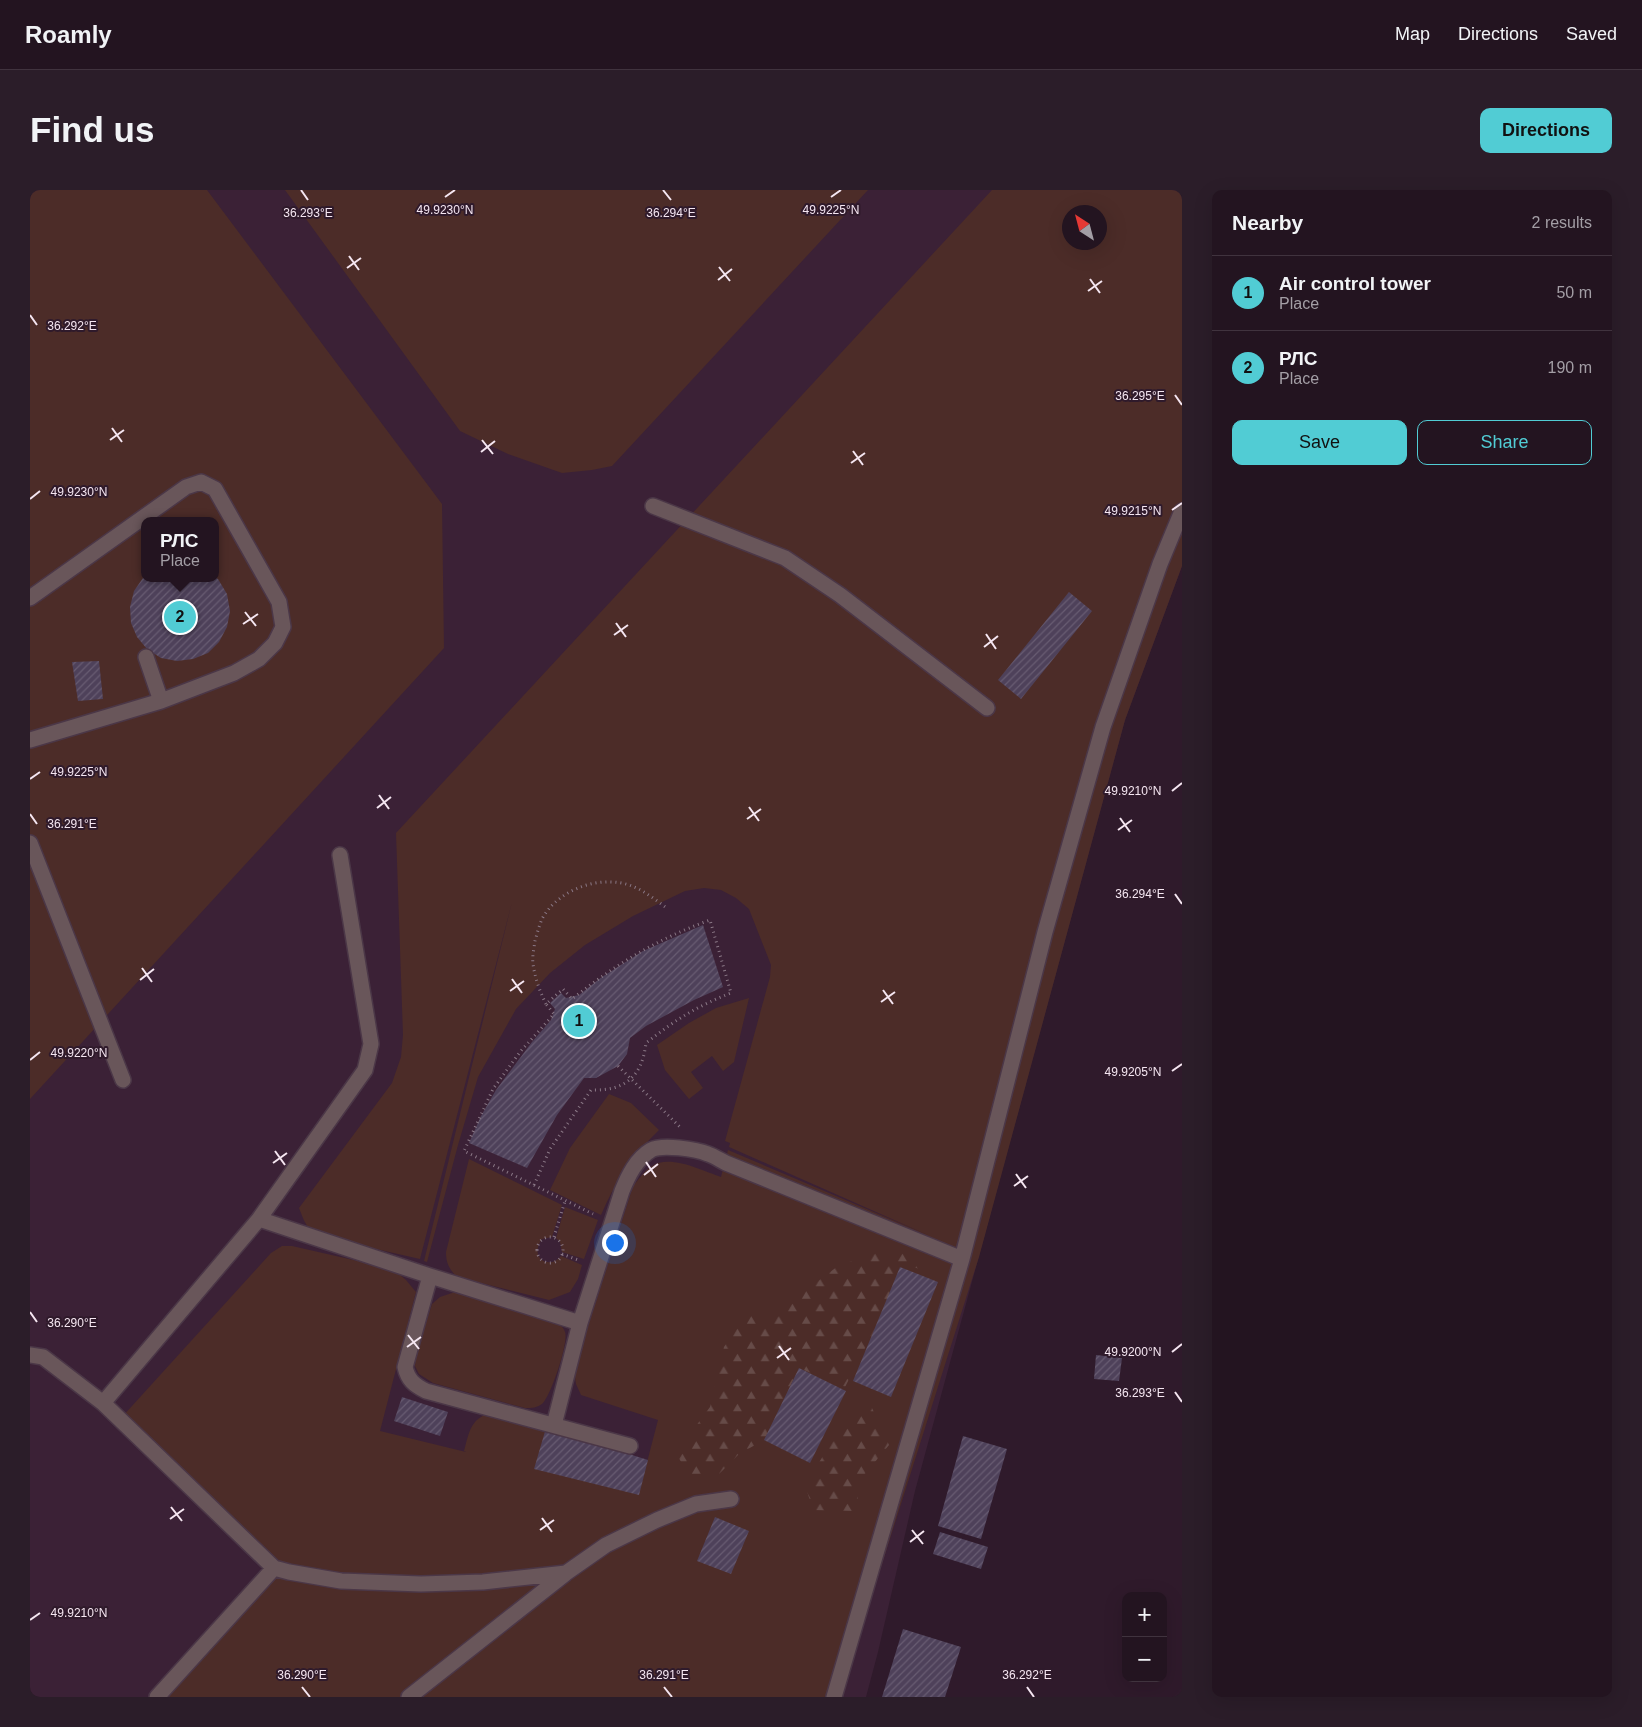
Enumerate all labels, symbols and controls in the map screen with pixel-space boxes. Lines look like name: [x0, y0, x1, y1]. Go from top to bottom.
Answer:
text: Roamly: [25, 21, 112, 48]
text: Map: [1395, 24, 1430, 44]
text: Directions: [1458, 24, 1538, 44]
text: Saved: [1566, 24, 1617, 44]
button: Directions: [1480, 108, 1612, 153]
text: Find us: [30, 110, 154, 149]
text: 49.9230°N: [417, 203, 473, 217]
text: 49.9225°N: [803, 203, 859, 217]
north arrow: [1062, 205, 1107, 250]
text: 36.293°E: [283, 206, 333, 220]
text: 36.294°E: [646, 206, 696, 220]
text: Nearby: [1232, 211, 1303, 234]
text: 2 results: [1532, 214, 1592, 231]
text: Air control tower: [1279, 273, 1431, 294]
text: 1: [1244, 284, 1252, 301]
text: 50 m: [1556, 284, 1592, 301]
text: Place: [1279, 295, 1319, 312]
text: 36.292°E: [47, 319, 97, 333]
text: РЛС: [1279, 348, 1318, 369]
text: 2: [1244, 359, 1252, 376]
text: 190 m: [1548, 359, 1592, 376]
text: Place: [1279, 370, 1319, 387]
text: 36.295°E: [1115, 389, 1165, 403]
button: Save: [1232, 420, 1407, 465]
button: Share: [1417, 420, 1592, 465]
text: 49.9230°N: [51, 485, 107, 499]
text: 49.9215°N: [1105, 504, 1161, 518]
popup: [141, 517, 219, 582]
text: РЛС: [160, 530, 199, 551]
text: Place: [160, 552, 200, 569]
pin: 2: [164, 598, 196, 636]
text: 49.9225°N: [51, 765, 107, 779]
text: 49.9210°N: [1105, 784, 1161, 798]
text: 36.291°E: [47, 817, 97, 831]
text: 36.294°E: [1115, 887, 1165, 901]
pin: 1: [563, 1002, 595, 1040]
text: 49.9220°N: [51, 1046, 107, 1060]
text: 49.9205°N: [1105, 1065, 1161, 1079]
your location: [602, 1230, 628, 1256]
text: 36.290°E: [47, 1316, 97, 1330]
text: 49.9200°N: [1105, 1345, 1161, 1359]
text: 36.293°E: [1115, 1386, 1165, 1400]
map controls: [1122, 1592, 1167, 1682]
button: +: [1122, 1592, 1167, 1637]
text: 49.9210°N: [51, 1606, 107, 1620]
button: −: [1122, 1637, 1167, 1682]
text: 36.290°E: [277, 1668, 327, 1682]
text: 36.291°E: [639, 1668, 689, 1682]
text: 36.292°E: [1002, 1668, 1052, 1682]

